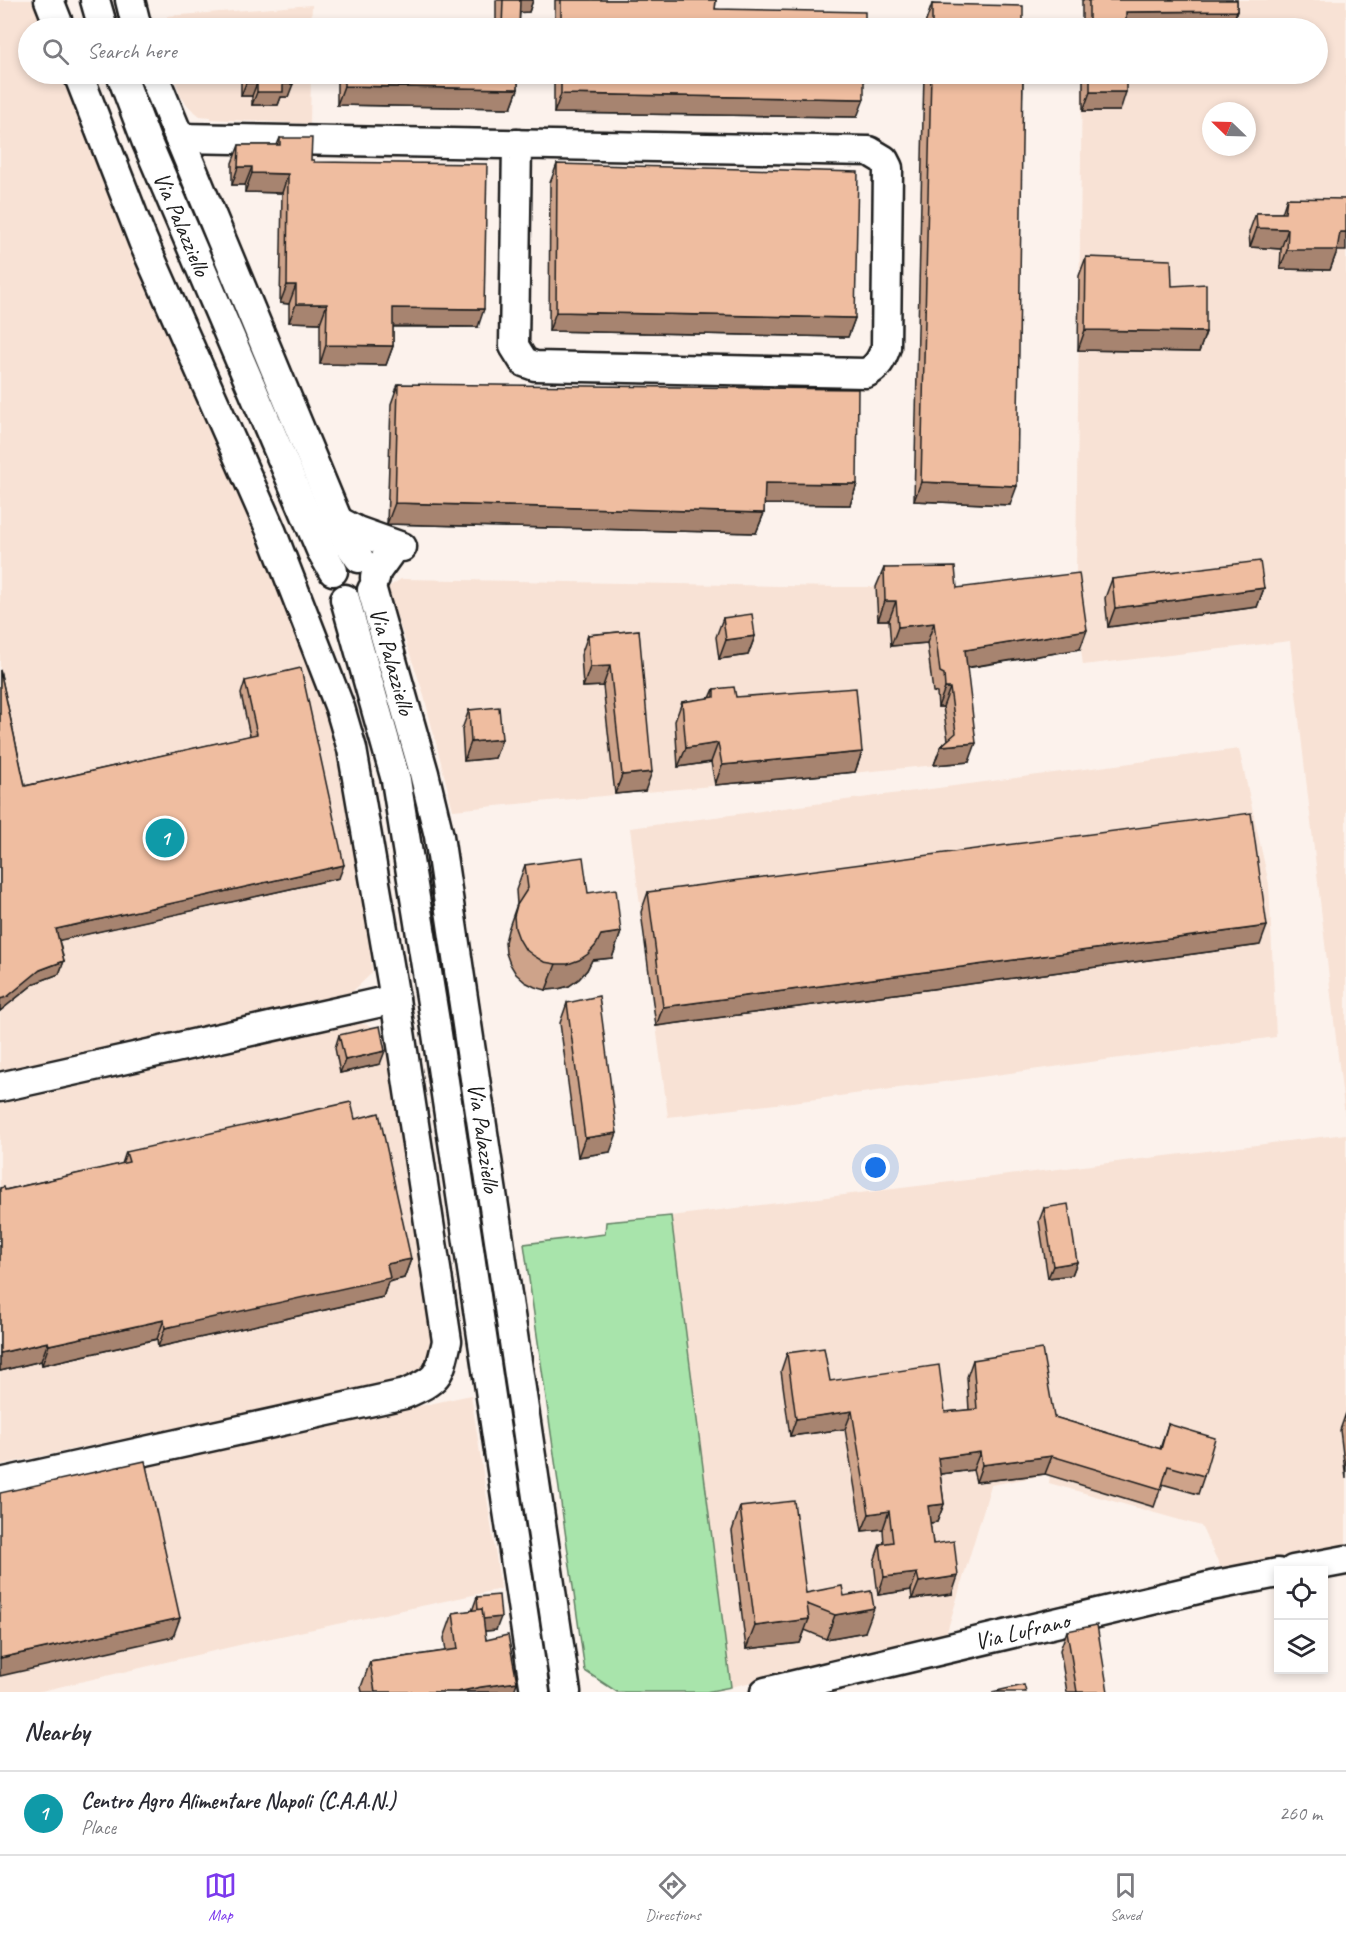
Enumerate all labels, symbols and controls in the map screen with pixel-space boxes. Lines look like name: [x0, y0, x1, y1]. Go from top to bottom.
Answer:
search box: [18, 18, 1328, 84]
icon: search: [39, 35, 72, 68]
text: Search here: [87, 37, 177, 65]
north arrow: [1202, 102, 1256, 156]
street label: Via Palazziello: [146, 167, 218, 282]
street label: Via Palazziello: [363, 604, 422, 720]
pin: 1: [146, 816, 184, 860]
street label: Via Palazziello: [461, 1081, 507, 1196]
your location: [861, 1153, 890, 1182]
map controls: [1274, 1566, 1328, 1674]
button: locate: [1274, 1566, 1328, 1620]
street label: Via Lufrano: [972, 1605, 1075, 1657]
button: layers: [1274, 1620, 1328, 1674]
text: Nearby: [24, 1715, 89, 1748]
text: Centro Agro Alimentare Napoli (C.A.A.N.): [81, 1787, 395, 1815]
text: 1: [39, 1801, 48, 1826]
text: 260 m: [1279, 1801, 1322, 1826]
text: Place: [81, 1815, 116, 1840]
tab: Map: [204, 1869, 237, 1925]
tab: Directions: [645, 1869, 701, 1925]
tab: Saved: [1109, 1869, 1142, 1925]

